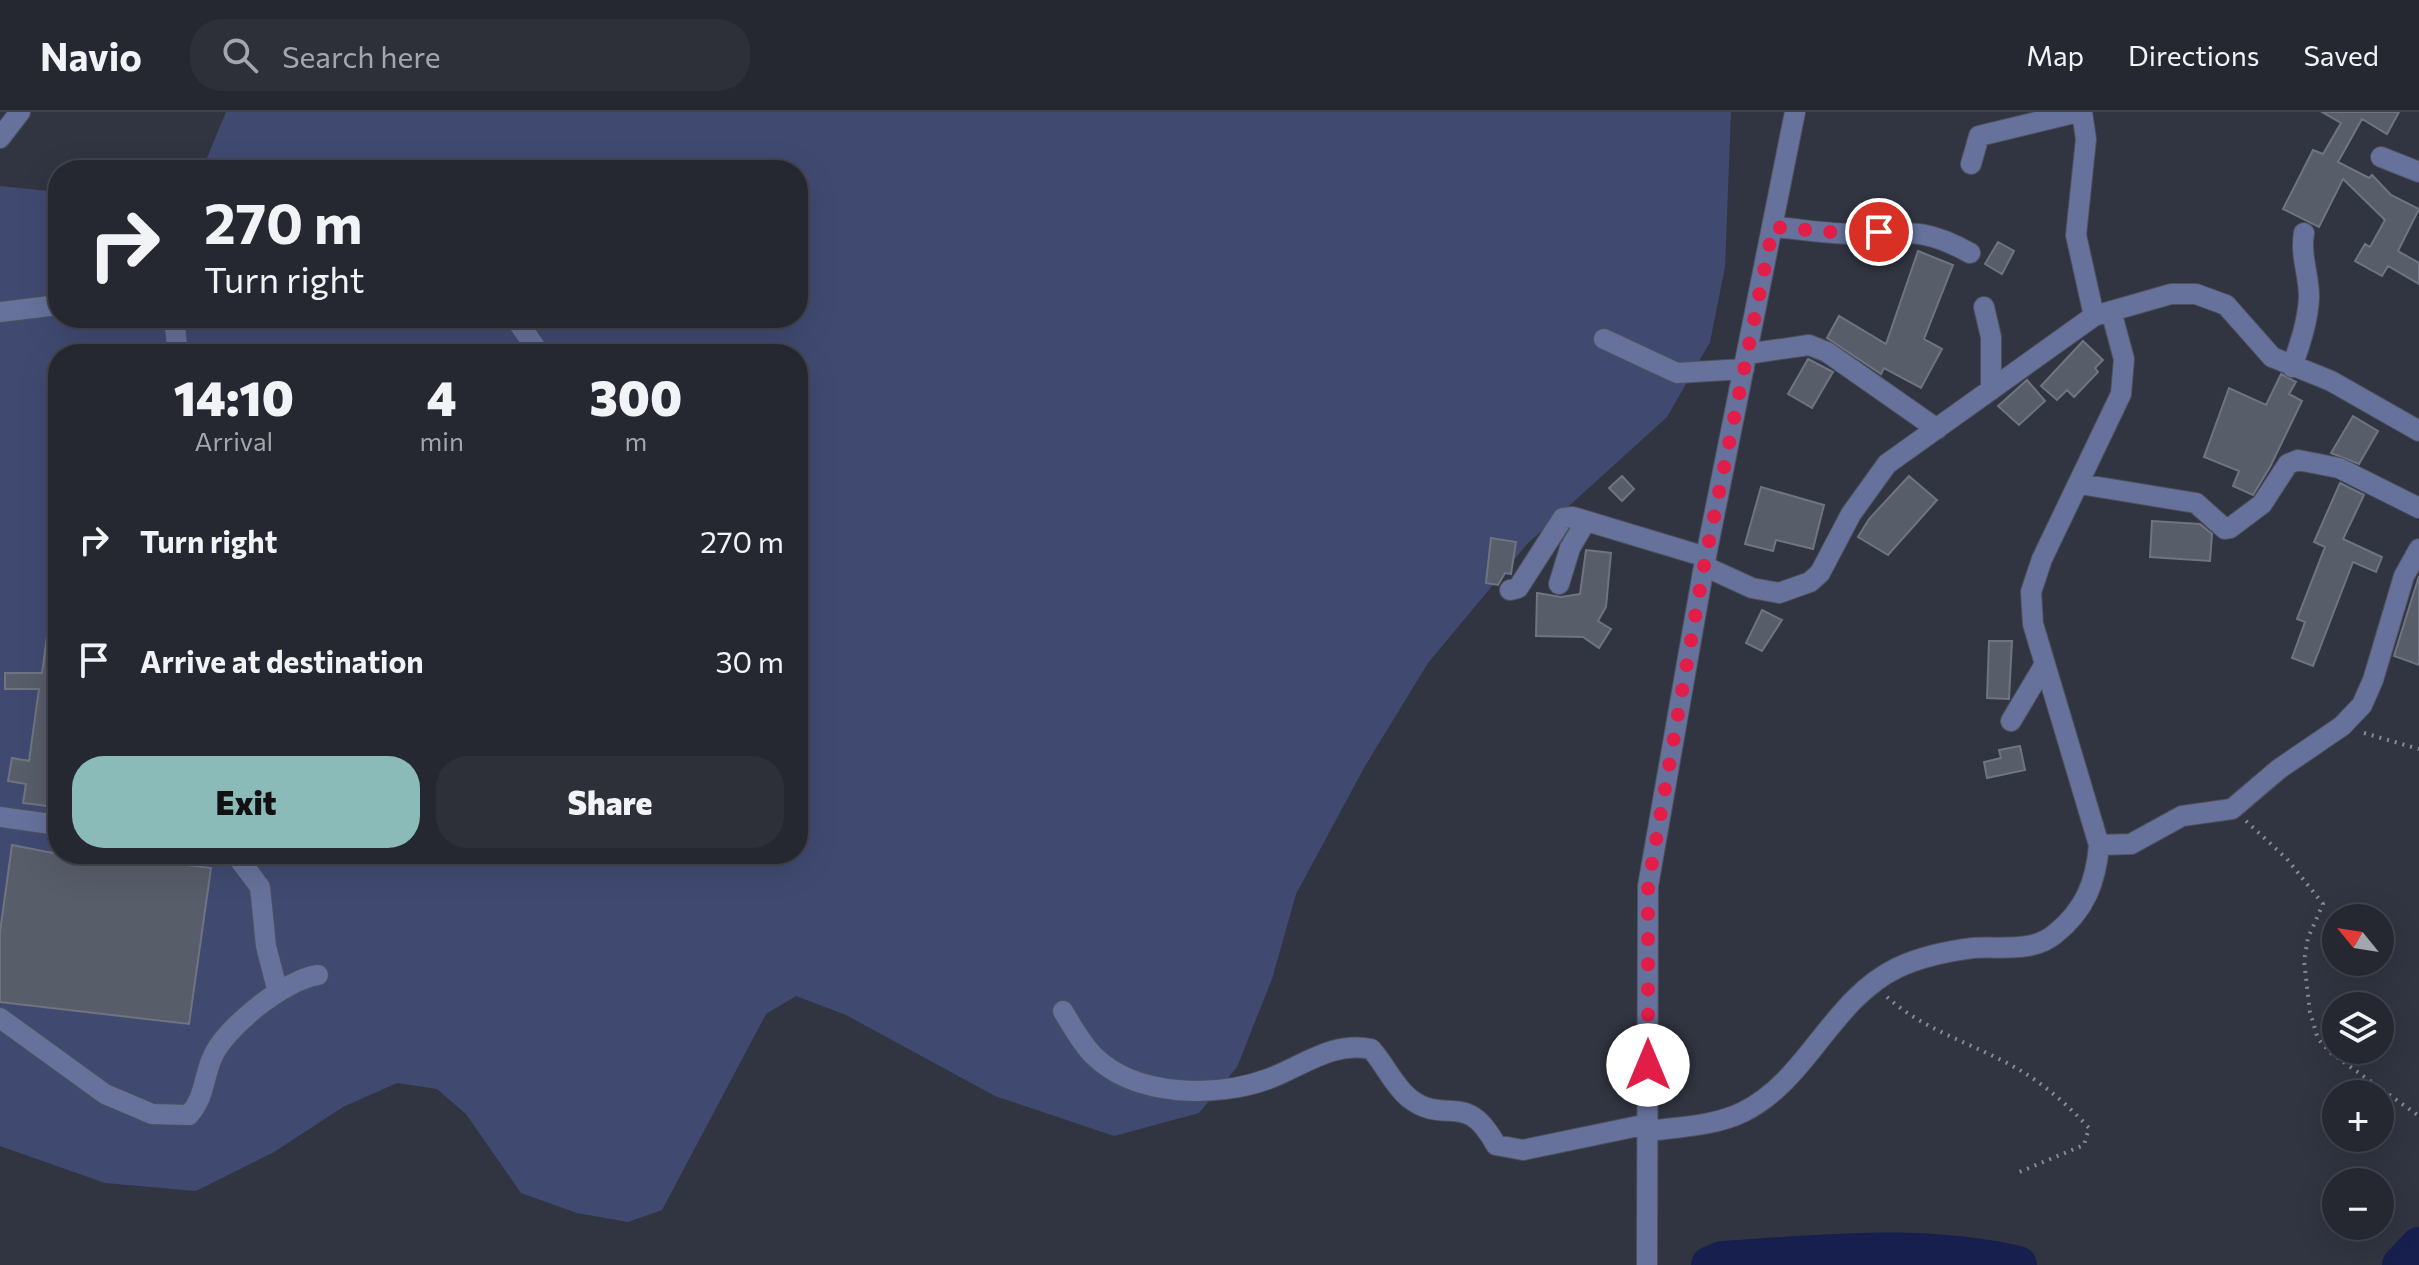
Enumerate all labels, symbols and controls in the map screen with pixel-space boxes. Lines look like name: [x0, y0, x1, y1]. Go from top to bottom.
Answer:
search box: [190, 19, 750, 91]
text: Navio: [40, 32, 142, 79]
icon: search: [218, 33, 262, 77]
text: Search here: [282, 37, 441, 74]
text: Map: [2026, 38, 2084, 72]
text: Directions: [2128, 38, 2259, 72]
text: Saved: [2303, 38, 2379, 72]
text: 270 m: [204, 187, 363, 256]
icon: right: [72, 192, 176, 296]
pin: [1845, 198, 1913, 266]
icon: arrive: [1857, 210, 1901, 254]
text: Turn right: [204, 256, 365, 300]
text: 14:10: [174, 367, 294, 426]
text: 4: [427, 367, 457, 426]
text: 300: [590, 367, 682, 426]
text: Arrival: [194, 425, 273, 456]
text: min: [420, 425, 464, 456]
text: m: [625, 425, 647, 456]
icon: right: [72, 518, 116, 562]
text: Turn right: [140, 522, 277, 559]
text: 270 m: [700, 522, 784, 559]
icon: arrive: [72, 638, 116, 682]
text: Arrive at destination: [140, 642, 424, 679]
text: 30 m: [715, 642, 784, 679]
button: Exit: [72, 756, 420, 848]
button: Share: [436, 756, 784, 848]
north arrow: [2322, 904, 2394, 976]
map controls: [2322, 904, 2394, 1240]
button: layers: [2322, 992, 2394, 1064]
position arrow: [1606, 1023, 1690, 1107]
button: +: [2322, 1080, 2394, 1152]
button: −: [2322, 1168, 2394, 1240]

